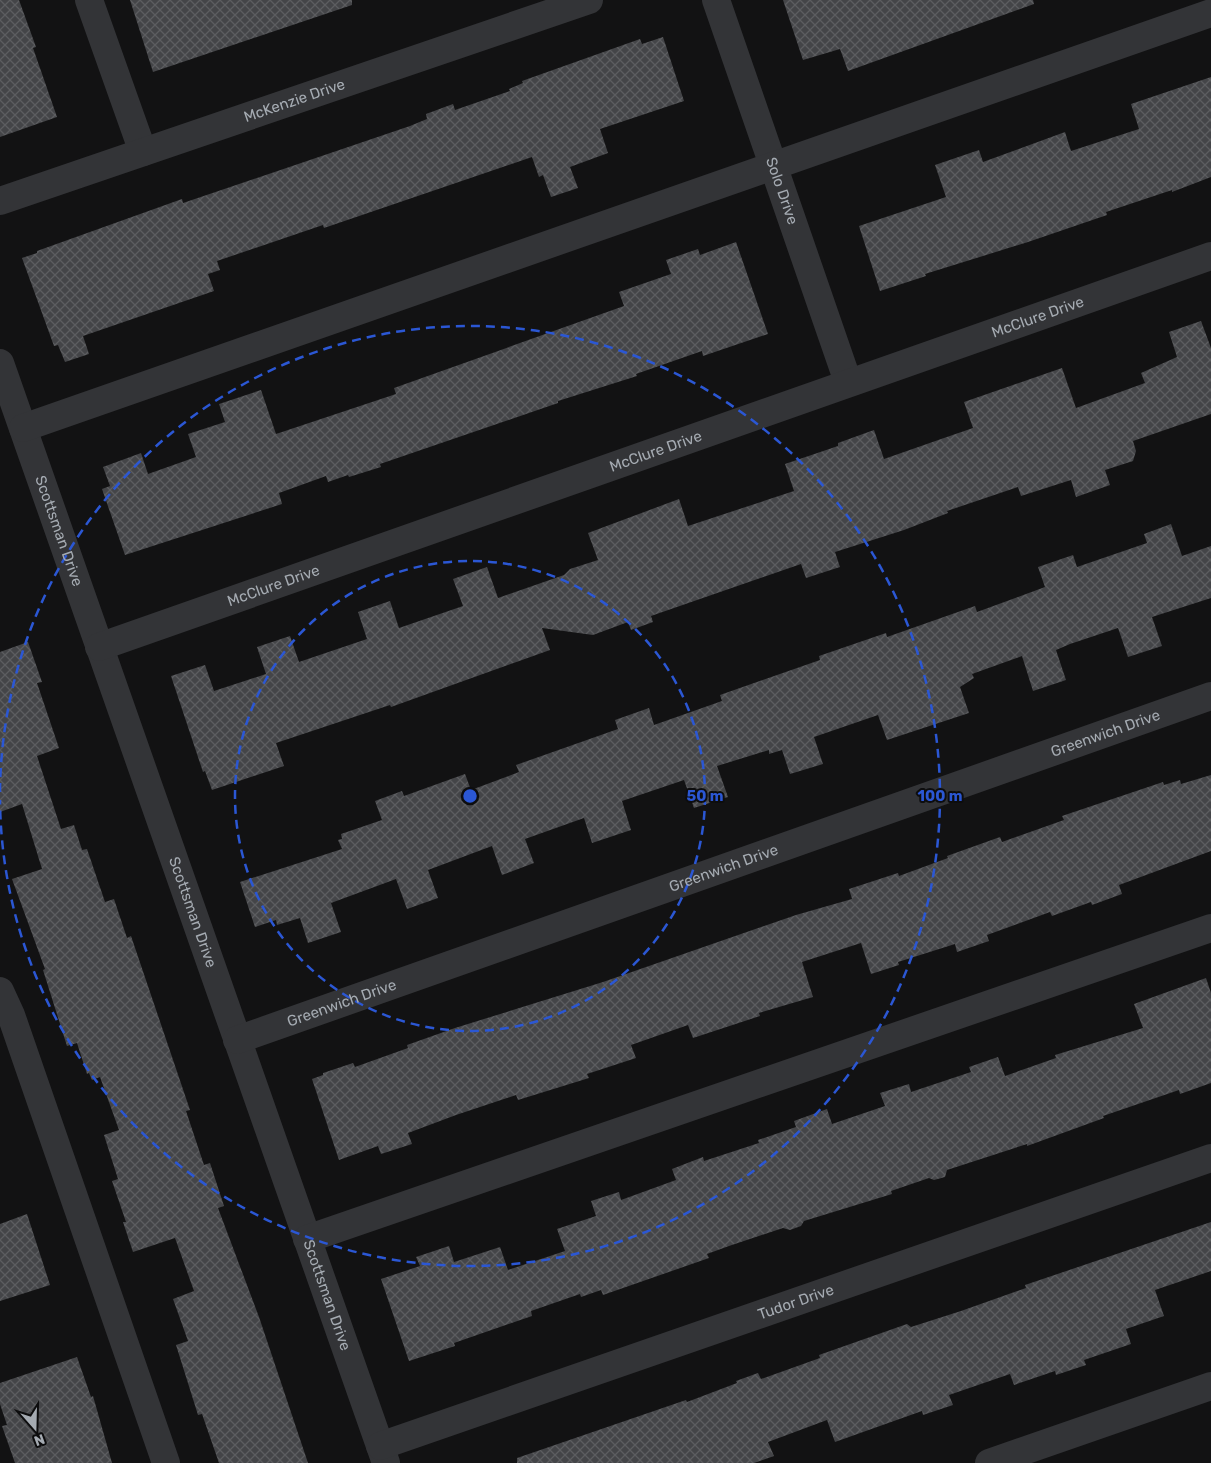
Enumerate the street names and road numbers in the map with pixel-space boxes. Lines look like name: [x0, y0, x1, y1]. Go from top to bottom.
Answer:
street label: McKenzie Drive: [241, 75, 347, 126]
street label: Solo Drive: [762, 155, 802, 227]
street label: McClure Drive: [989, 292, 1086, 341]
street label: McClure Drive: [607, 427, 704, 476]
street label: Scottsman Drive: [31, 473, 87, 589]
street label: McClure Drive: [225, 561, 322, 610]
street label: Greenwich Drive: [1048, 706, 1162, 761]
street label: Greenwich Drive: [667, 841, 781, 896]
street label: Scottsman Drive: [165, 854, 220, 970]
street label: Greenwich Drive: [285, 975, 399, 1031]
street label: Scottsman Drive: [299, 1238, 355, 1353]
street label: Tudor Drive: [755, 1280, 836, 1323]

